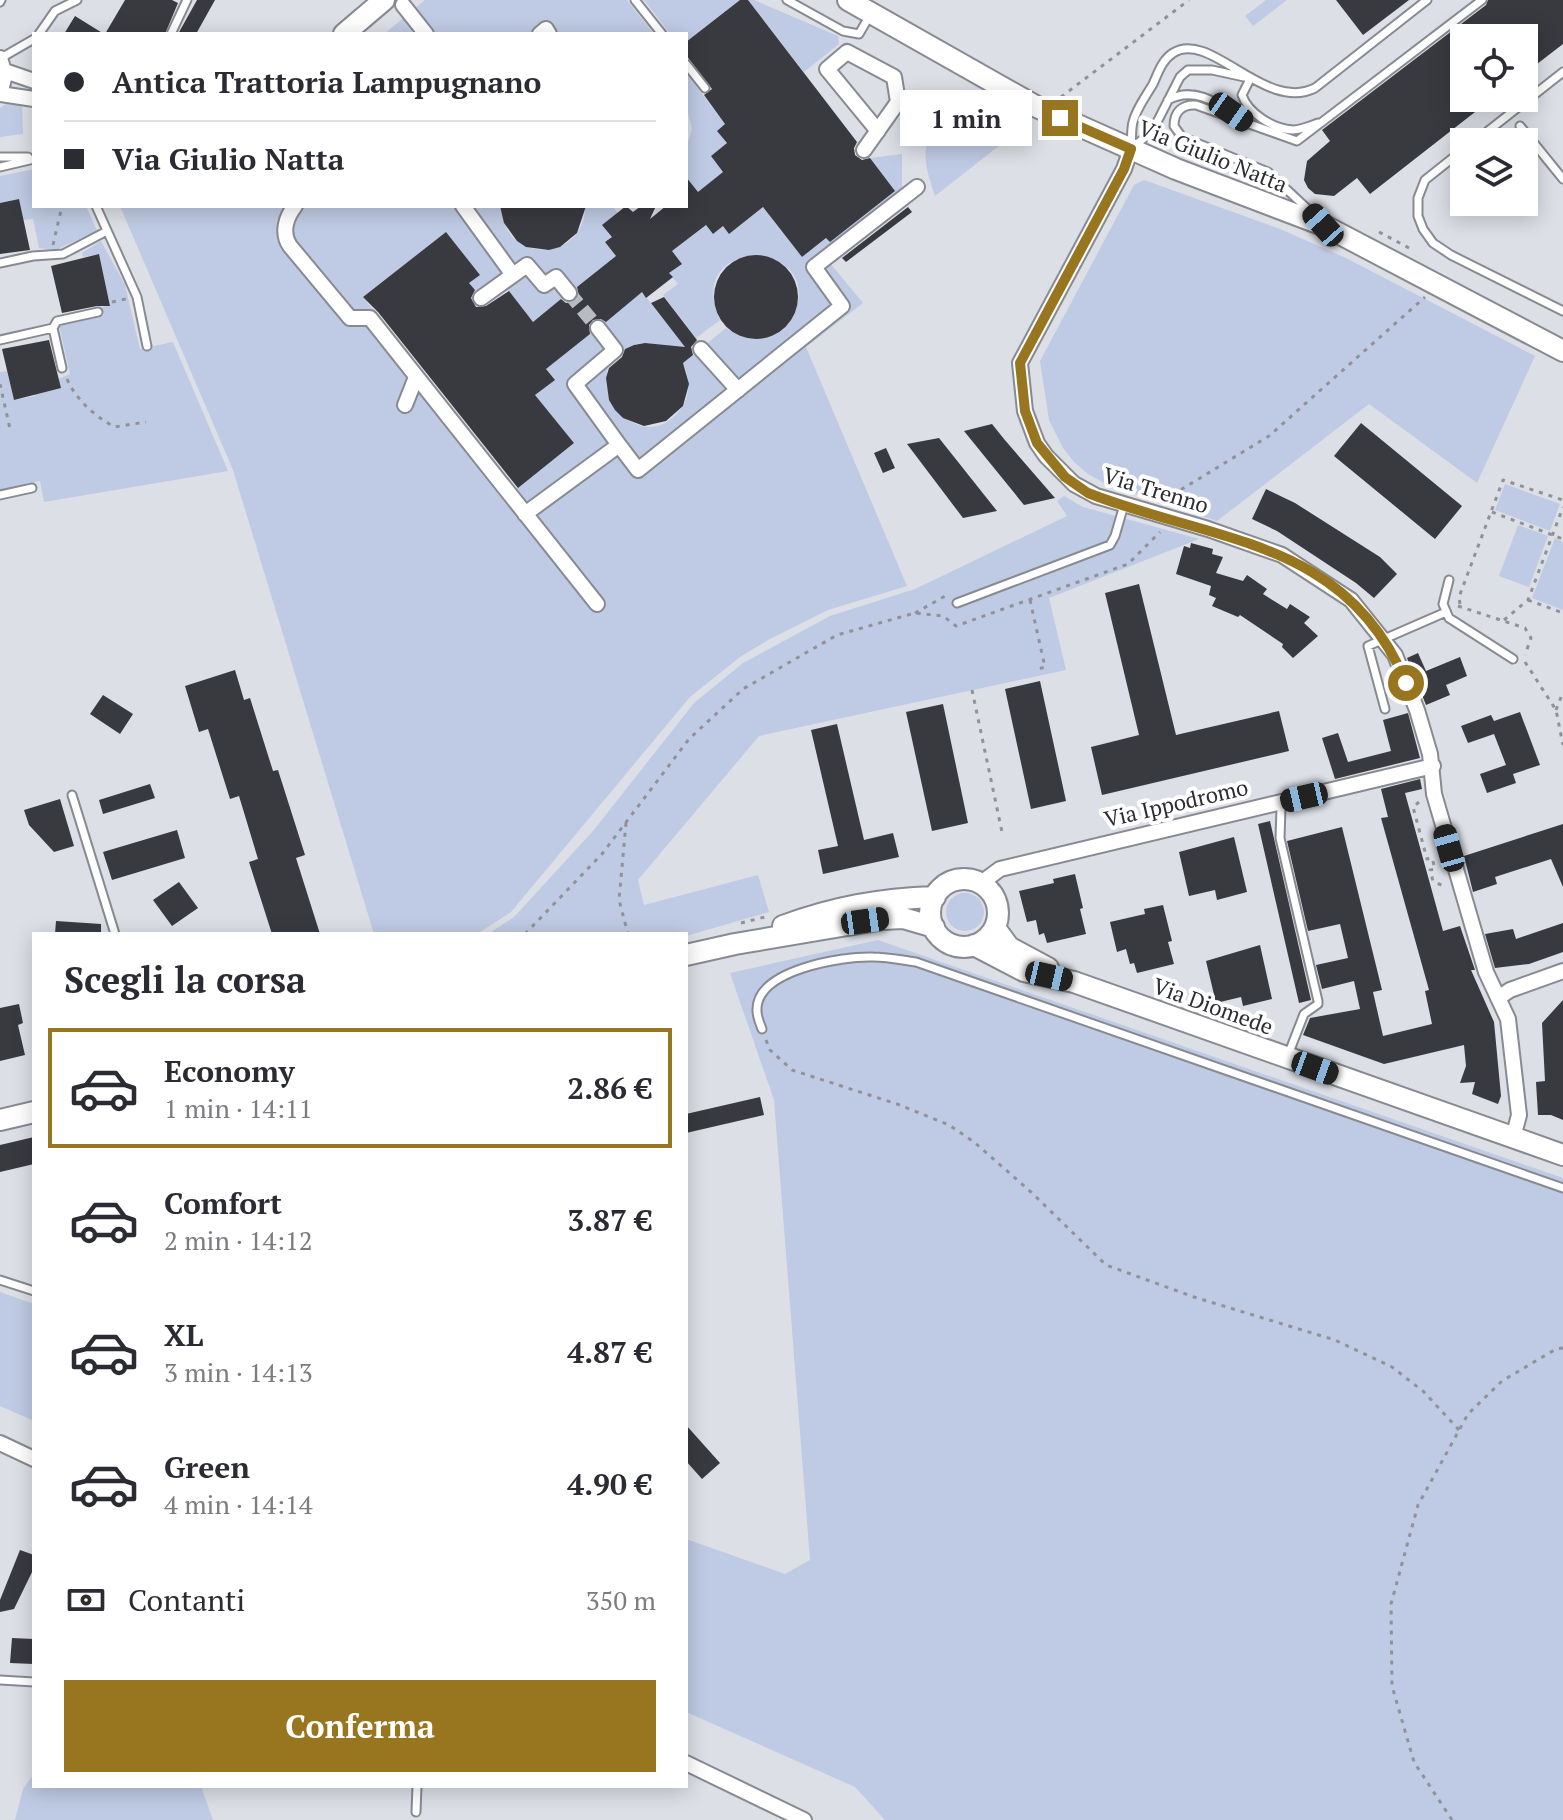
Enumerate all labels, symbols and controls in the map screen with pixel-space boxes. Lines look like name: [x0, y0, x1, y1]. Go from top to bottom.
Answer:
map controls: [1450, 24, 1538, 216]
button: locate: [1450, 24, 1538, 112]
text: Antica Trattoria Lampugnano: [112, 62, 541, 102]
car: [1204, 88, 1258, 136]
callout: 1 min: [900, 90, 1032, 146]
route end: [1042, 100, 1078, 136]
text: 1 min: [930, 101, 1002, 135]
street label: Via Giulio Natta: [1135, 113, 1292, 199]
button: layers: [1450, 128, 1538, 216]
text: Via Giulio Natta: [112, 139, 344, 179]
car: [1298, 199, 1348, 251]
street label: Via Trenno: [1100, 460, 1212, 519]
route start: [1388, 665, 1424, 701]
street label: Via Ippodromo: [1101, 772, 1251, 833]
car: [1278, 780, 1330, 814]
car: [1431, 822, 1467, 874]
car: [840, 906, 890, 936]
text: Scegli la corsa: [64, 956, 306, 1003]
car: [1023, 959, 1075, 993]
street label: Via Diomede: [1149, 970, 1277, 1041]
car: [1288, 1049, 1342, 1087]
text: Economy: [164, 1051, 295, 1091]
icon: car: [68, 1052, 140, 1124]
text: 2.86 €: [567, 1068, 652, 1108]
text: 1 min · 14:11: [164, 1091, 313, 1125]
text: Comfort: [164, 1183, 282, 1223]
icon: car: [68, 1184, 140, 1256]
text: 3.87 €: [567, 1200, 652, 1240]
text: 2 min · 14:12: [164, 1223, 313, 1257]
text: XL: [164, 1315, 203, 1355]
icon: car: [68, 1316, 140, 1388]
text: 4.87 €: [567, 1332, 652, 1372]
text: 3 min · 14:13: [164, 1355, 313, 1389]
text: Green: [164, 1447, 250, 1487]
icon: car: [68, 1448, 140, 1520]
text: 4.90 €: [567, 1464, 652, 1504]
text: 4 min · 14:14: [164, 1487, 313, 1521]
icon: cash: [64, 1578, 108, 1622]
text: Contanti: [128, 1580, 245, 1620]
text: 350 m: [586, 1583, 656, 1617]
button: Conferma: [64, 1680, 656, 1772]

